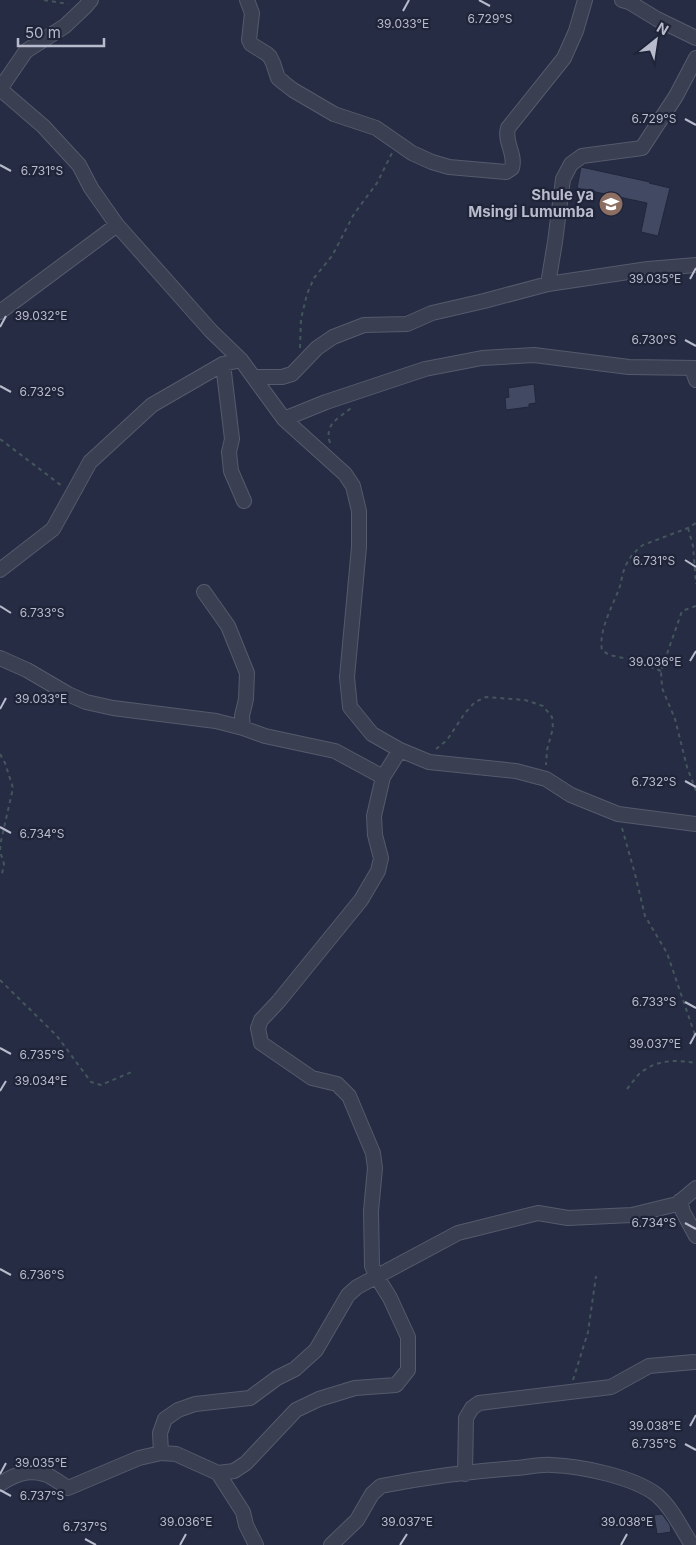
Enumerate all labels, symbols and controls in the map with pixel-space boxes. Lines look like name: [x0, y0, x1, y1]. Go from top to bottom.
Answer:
text: 6.729°S: [467, 11, 513, 26]
scale bar: [18, 15, 104, 47]
north arrow: [631, 15, 681, 65]
text: 39.033°E: [377, 16, 429, 31]
text: N: [654, 18, 672, 38]
text: 50 m: [25, 23, 61, 42]
text: 6.729°S: [631, 111, 677, 126]
text: 6.731°S: [21, 163, 63, 178]
place label: Shule ya Msingi Lumumba: [468, 185, 594, 221]
school or university icon: Shule ya Msingi Lumumba: [598, 191, 624, 217]
text: 39.035°E: [629, 271, 681, 286]
text: 39.032°E: [15, 308, 67, 323]
text: 6.730°S: [631, 332, 677, 347]
text: 6.732°S: [20, 384, 65, 399]
text: 6.731°S: [633, 553, 675, 568]
text: 6.733°S: [20, 605, 65, 620]
text: 39.036°E: [629, 654, 681, 669]
text: 39.033°E: [15, 691, 67, 706]
text: 6.732°S: [632, 774, 677, 789]
text: 6.734°S: [19, 826, 65, 841]
text: 6.733°S: [632, 994, 677, 1009]
text: 39.037°E: [629, 1036, 681, 1051]
text: 6.735°S: [20, 1047, 65, 1062]
text: 39.034°E: [15, 1073, 67, 1088]
text: 6.734°S: [631, 1215, 677, 1230]
text: 6.736°S: [20, 1267, 65, 1282]
text: 39.038°E: [629, 1418, 681, 1433]
text: 6.735°S: [632, 1436, 677, 1451]
text: 39.035°E: [15, 1455, 67, 1470]
text: 6.737°S: [20, 1488, 64, 1503]
text: 39.036°E: [160, 1514, 212, 1529]
text: 39.037°E: [381, 1514, 433, 1529]
text: 39.038°E: [601, 1514, 653, 1529]
text: 6.737°S: [63, 1519, 107, 1534]

